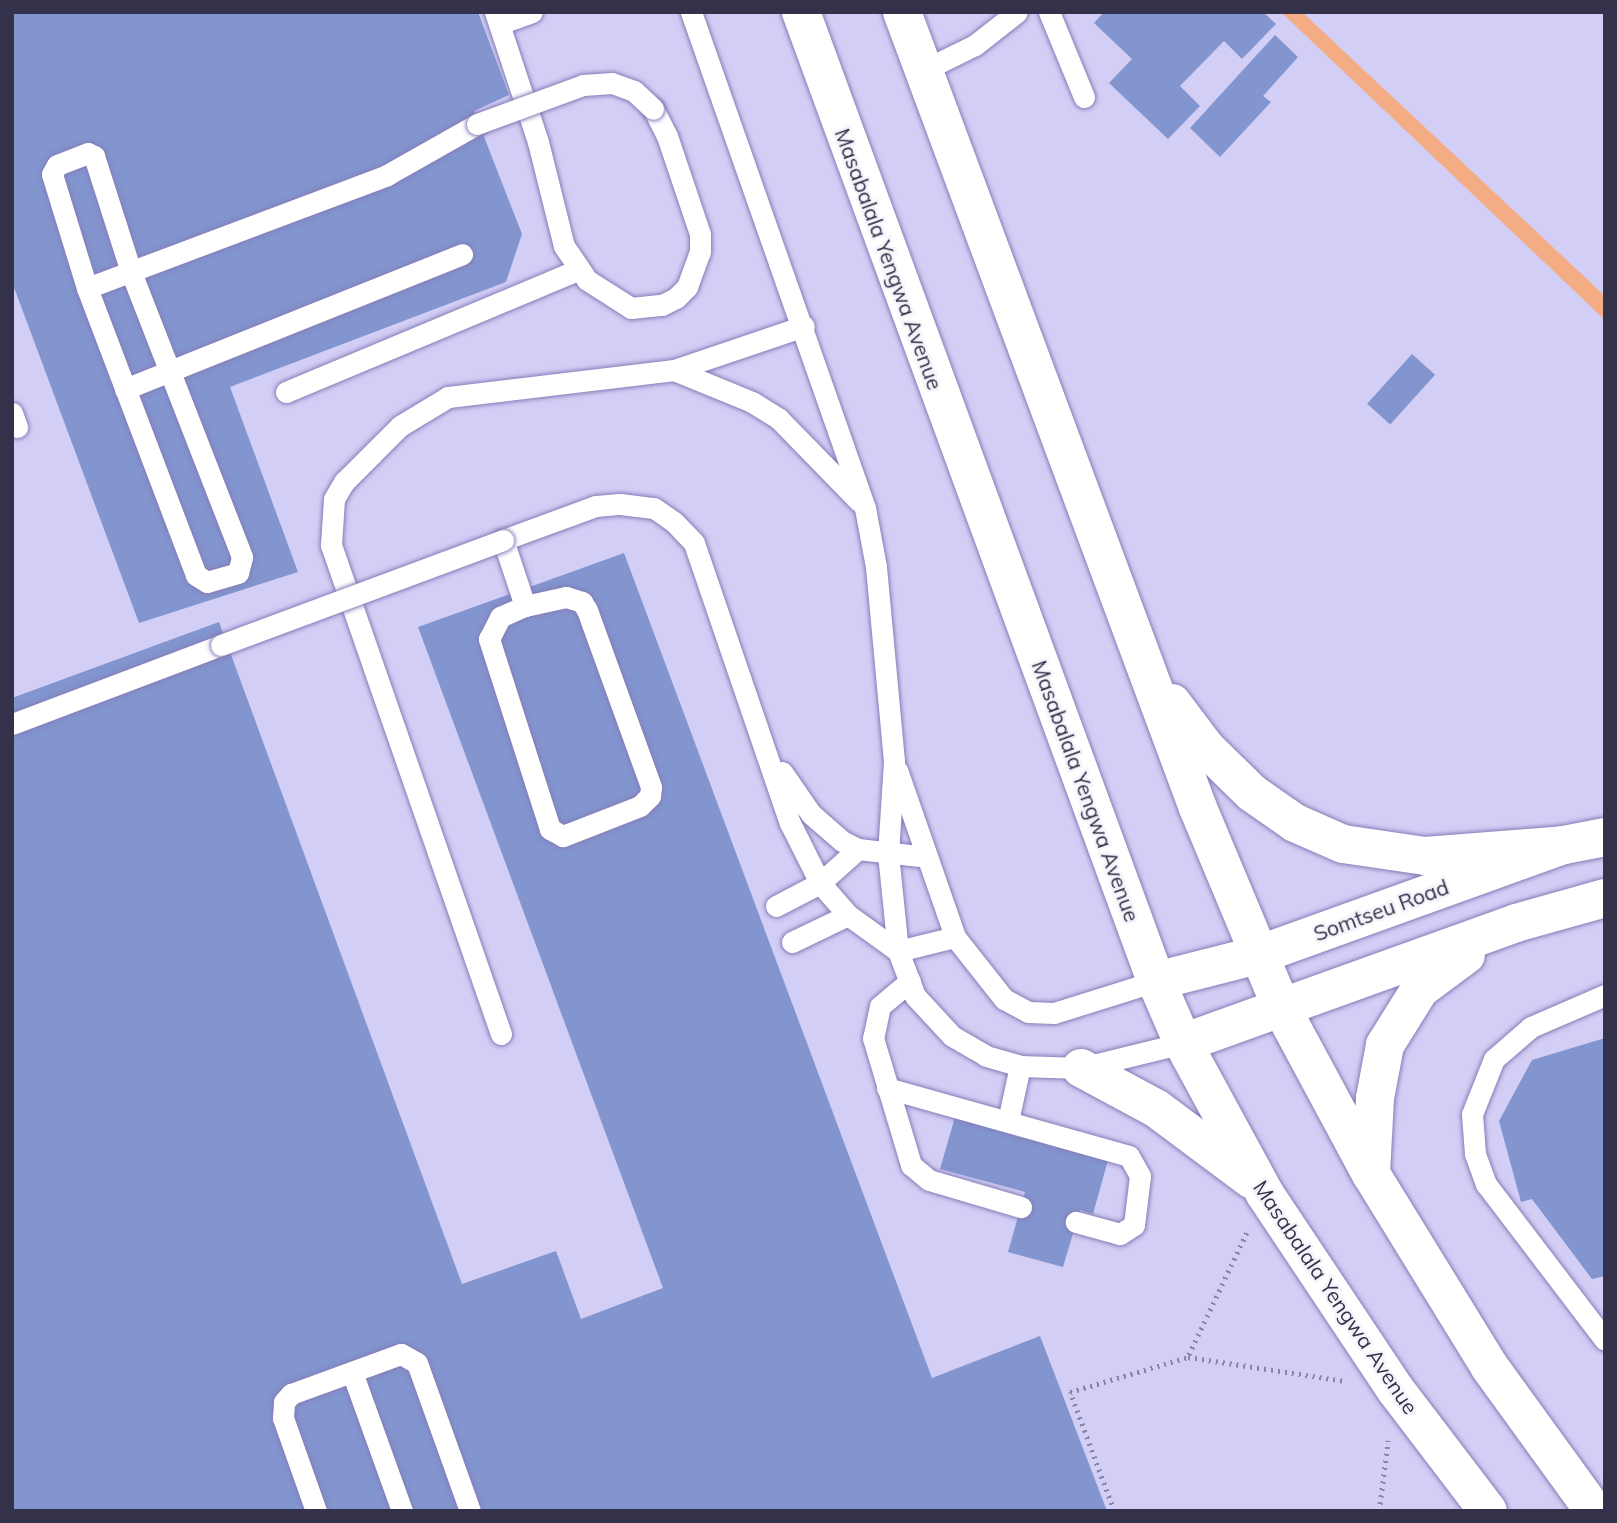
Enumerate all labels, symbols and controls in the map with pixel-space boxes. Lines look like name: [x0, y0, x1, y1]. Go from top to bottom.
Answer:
street label: Masabalala Yengwa Avenue: [830, 125, 948, 393]
street label: Masabalala Yengwa Avenue: [1027, 657, 1145, 925]
street label: Somtseu Road: [1310, 874, 1452, 946]
street label: Masabalala Yengwa Avenue: [1248, 1175, 1424, 1419]

